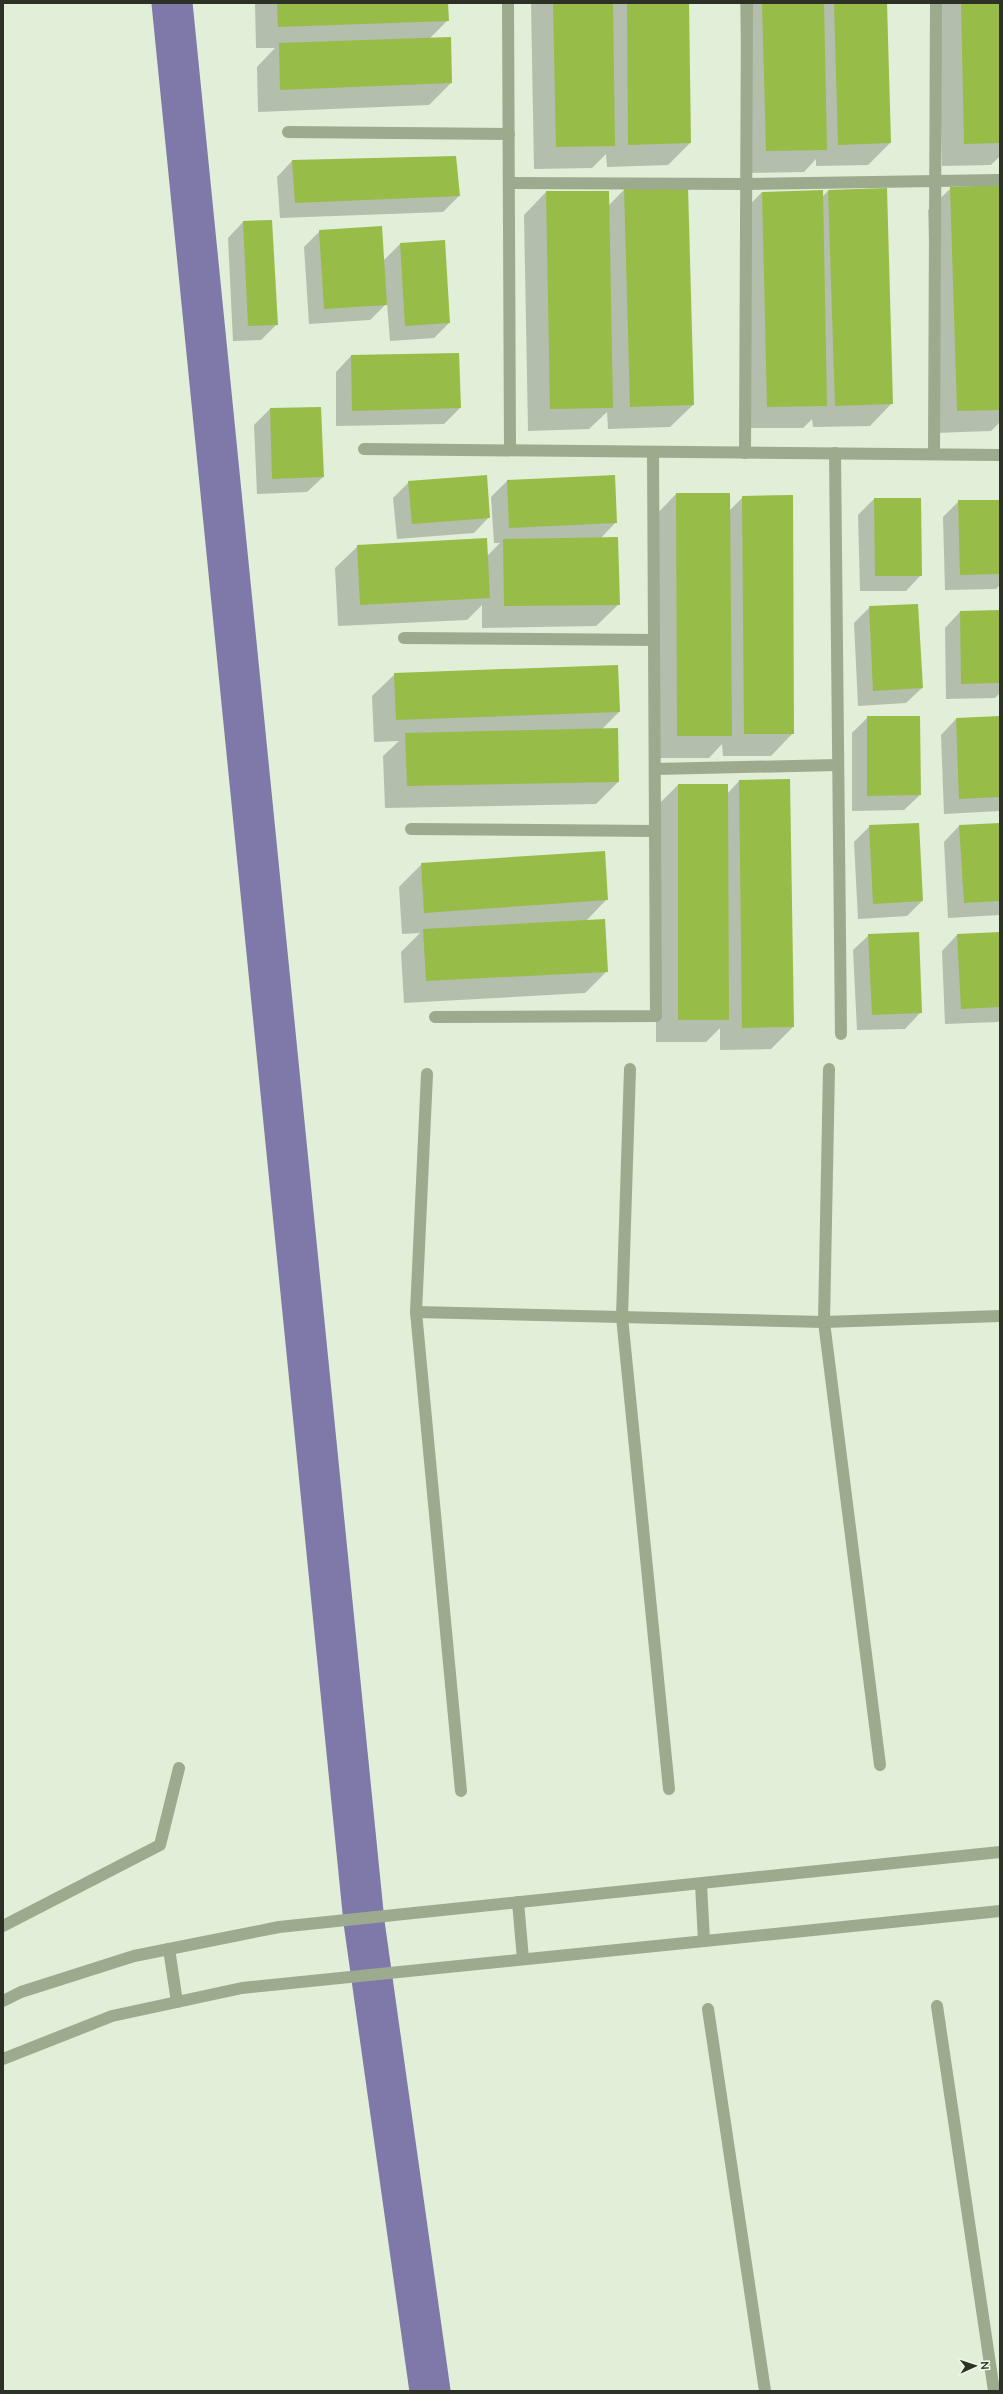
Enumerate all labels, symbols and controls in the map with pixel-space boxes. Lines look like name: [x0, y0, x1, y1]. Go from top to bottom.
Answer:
north arrow: [955, 2346, 995, 2386]
text: N: [978, 2361, 992, 2370]

